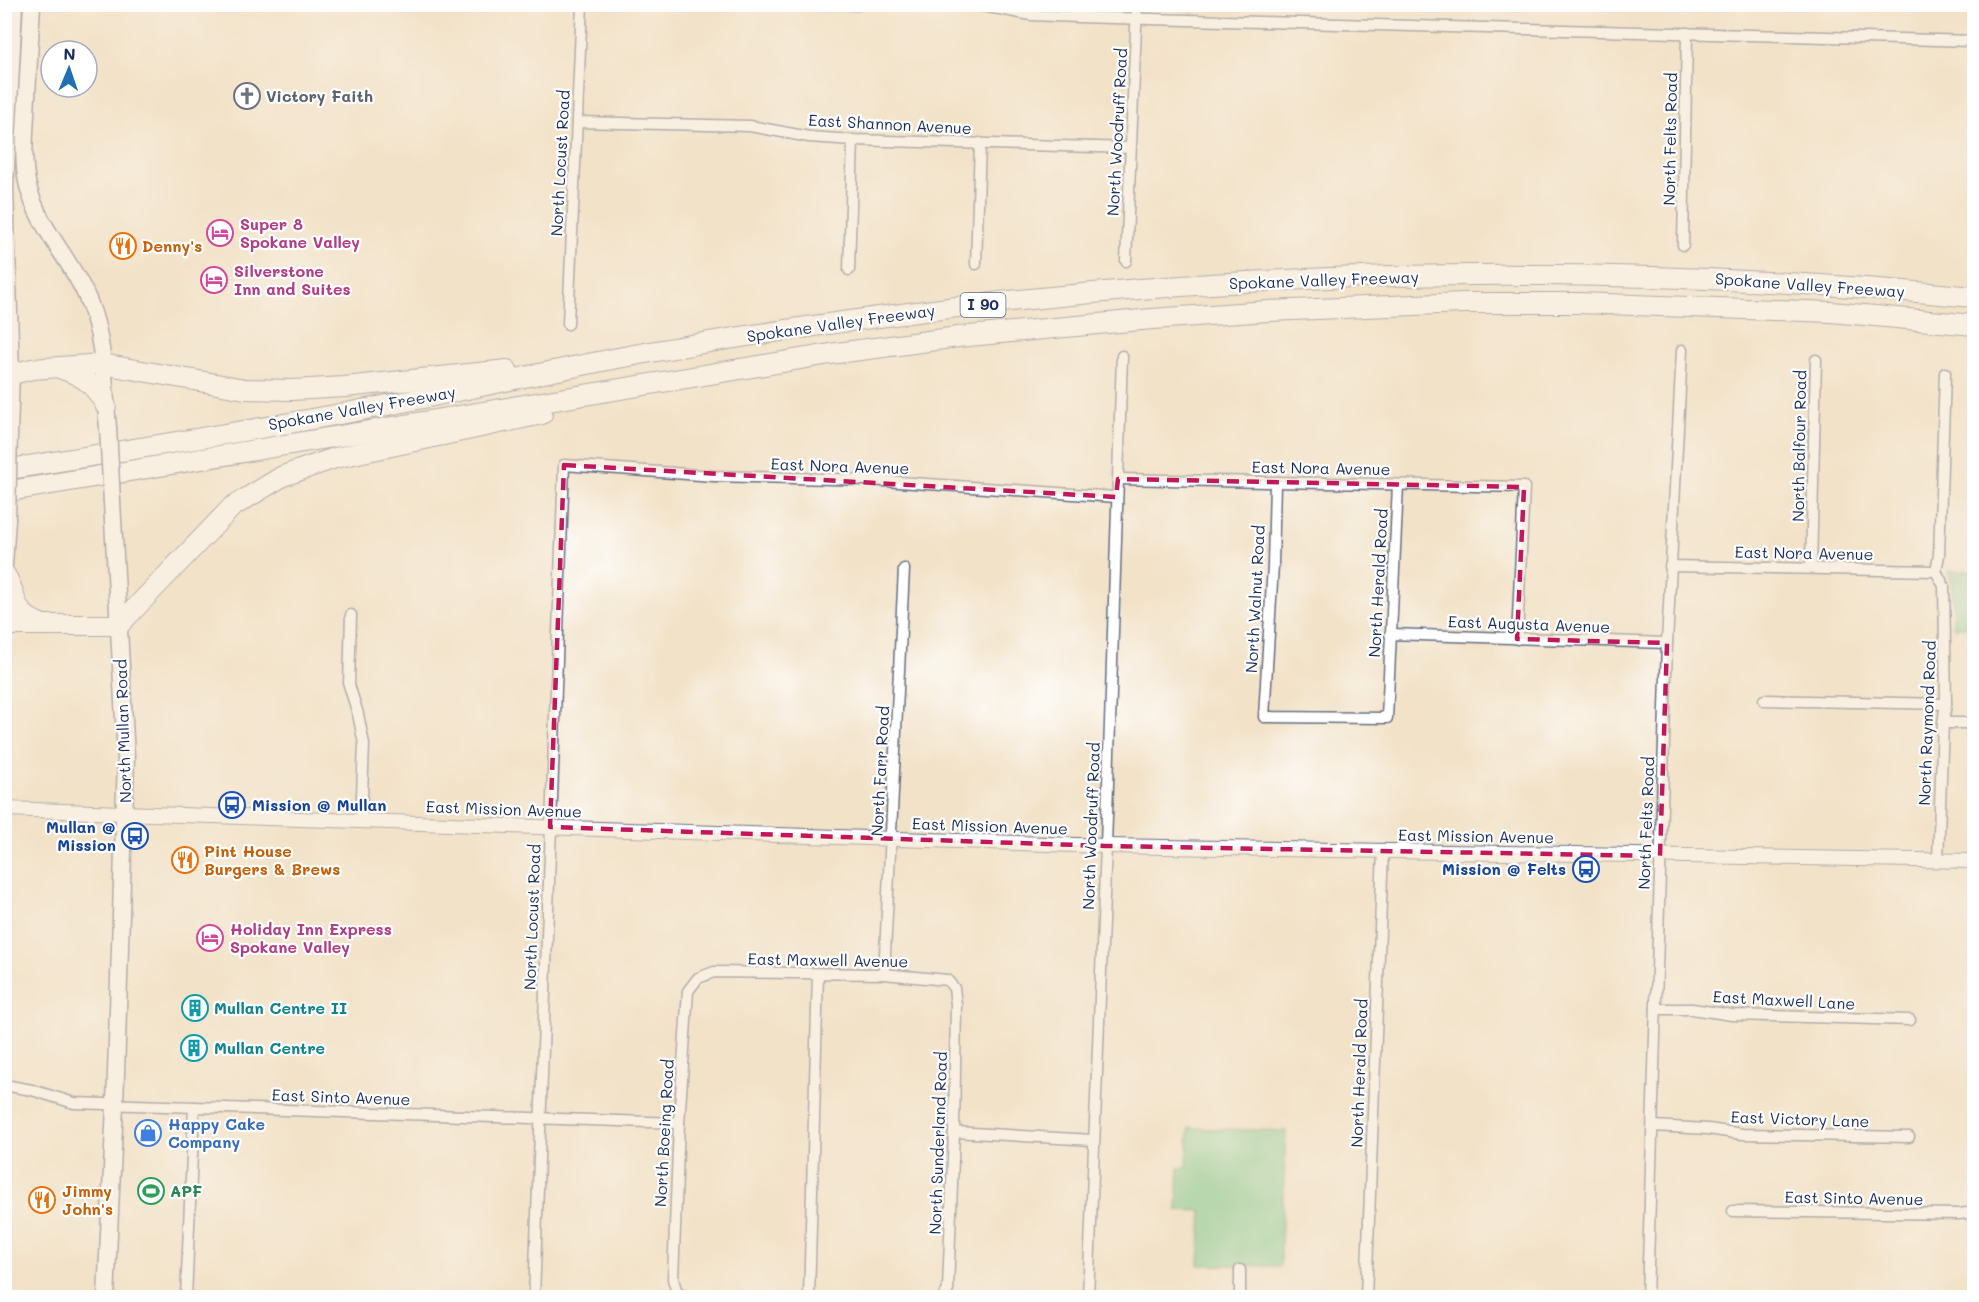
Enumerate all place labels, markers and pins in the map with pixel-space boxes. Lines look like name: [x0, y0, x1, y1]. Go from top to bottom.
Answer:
church icon: Victory Faith: [232, 81, 262, 111]
place label: Victory Faith: [266, 85, 373, 106]
place label: Super 8 Spokane Valley: [240, 213, 360, 252]
hotel icon: Super 8 Spokane Valley: [205, 218, 235, 248]
restaurant icon: Denny's: [108, 231, 138, 261]
place label: Denny's: [142, 235, 202, 256]
place label: Silverstone Inn and Suites: [234, 260, 350, 299]
hotel icon: Silverstone Inn and Suites: [199, 265, 229, 295]
bus stop icon: Mission @ Mullan: [217, 790, 247, 820]
place label: Mission @ Mullan: [252, 794, 387, 815]
place label: Mullan @ Mission: [46, 816, 116, 855]
bus stop icon: Mullan @ Mission: [120, 821, 150, 851]
place label: Pint House Burgers & Brews: [204, 840, 340, 879]
restaurant icon: Pint House Burgers & Brews: [170, 845, 200, 875]
bus stop icon: Mission @ Felts: [1571, 854, 1601, 884]
place label: Mission @ Felts: [1442, 858, 1566, 879]
place label: Holiday Inn Express Spokane Valley: [230, 918, 392, 957]
hotel icon: Holiday Inn Express Spokane Valley: [195, 923, 225, 953]
building icon: Mullan Centre II: [180, 993, 210, 1023]
place label: Mullan Centre II: [214, 997, 347, 1018]
building icon: Mullan Centre: [179, 1033, 209, 1063]
place label: Mullan Centre: [214, 1037, 325, 1058]
place label: Happy Cake Company: [168, 1113, 265, 1152]
shop icon: Happy Cake Company: [133, 1118, 163, 1148]
sports icon: APF: [136, 1176, 166, 1206]
place label: Jimmy John's: [62, 1180, 113, 1219]
place label: APF: [170, 1180, 202, 1201]
restaurant icon: Jimmy John's: [27, 1185, 57, 1215]

